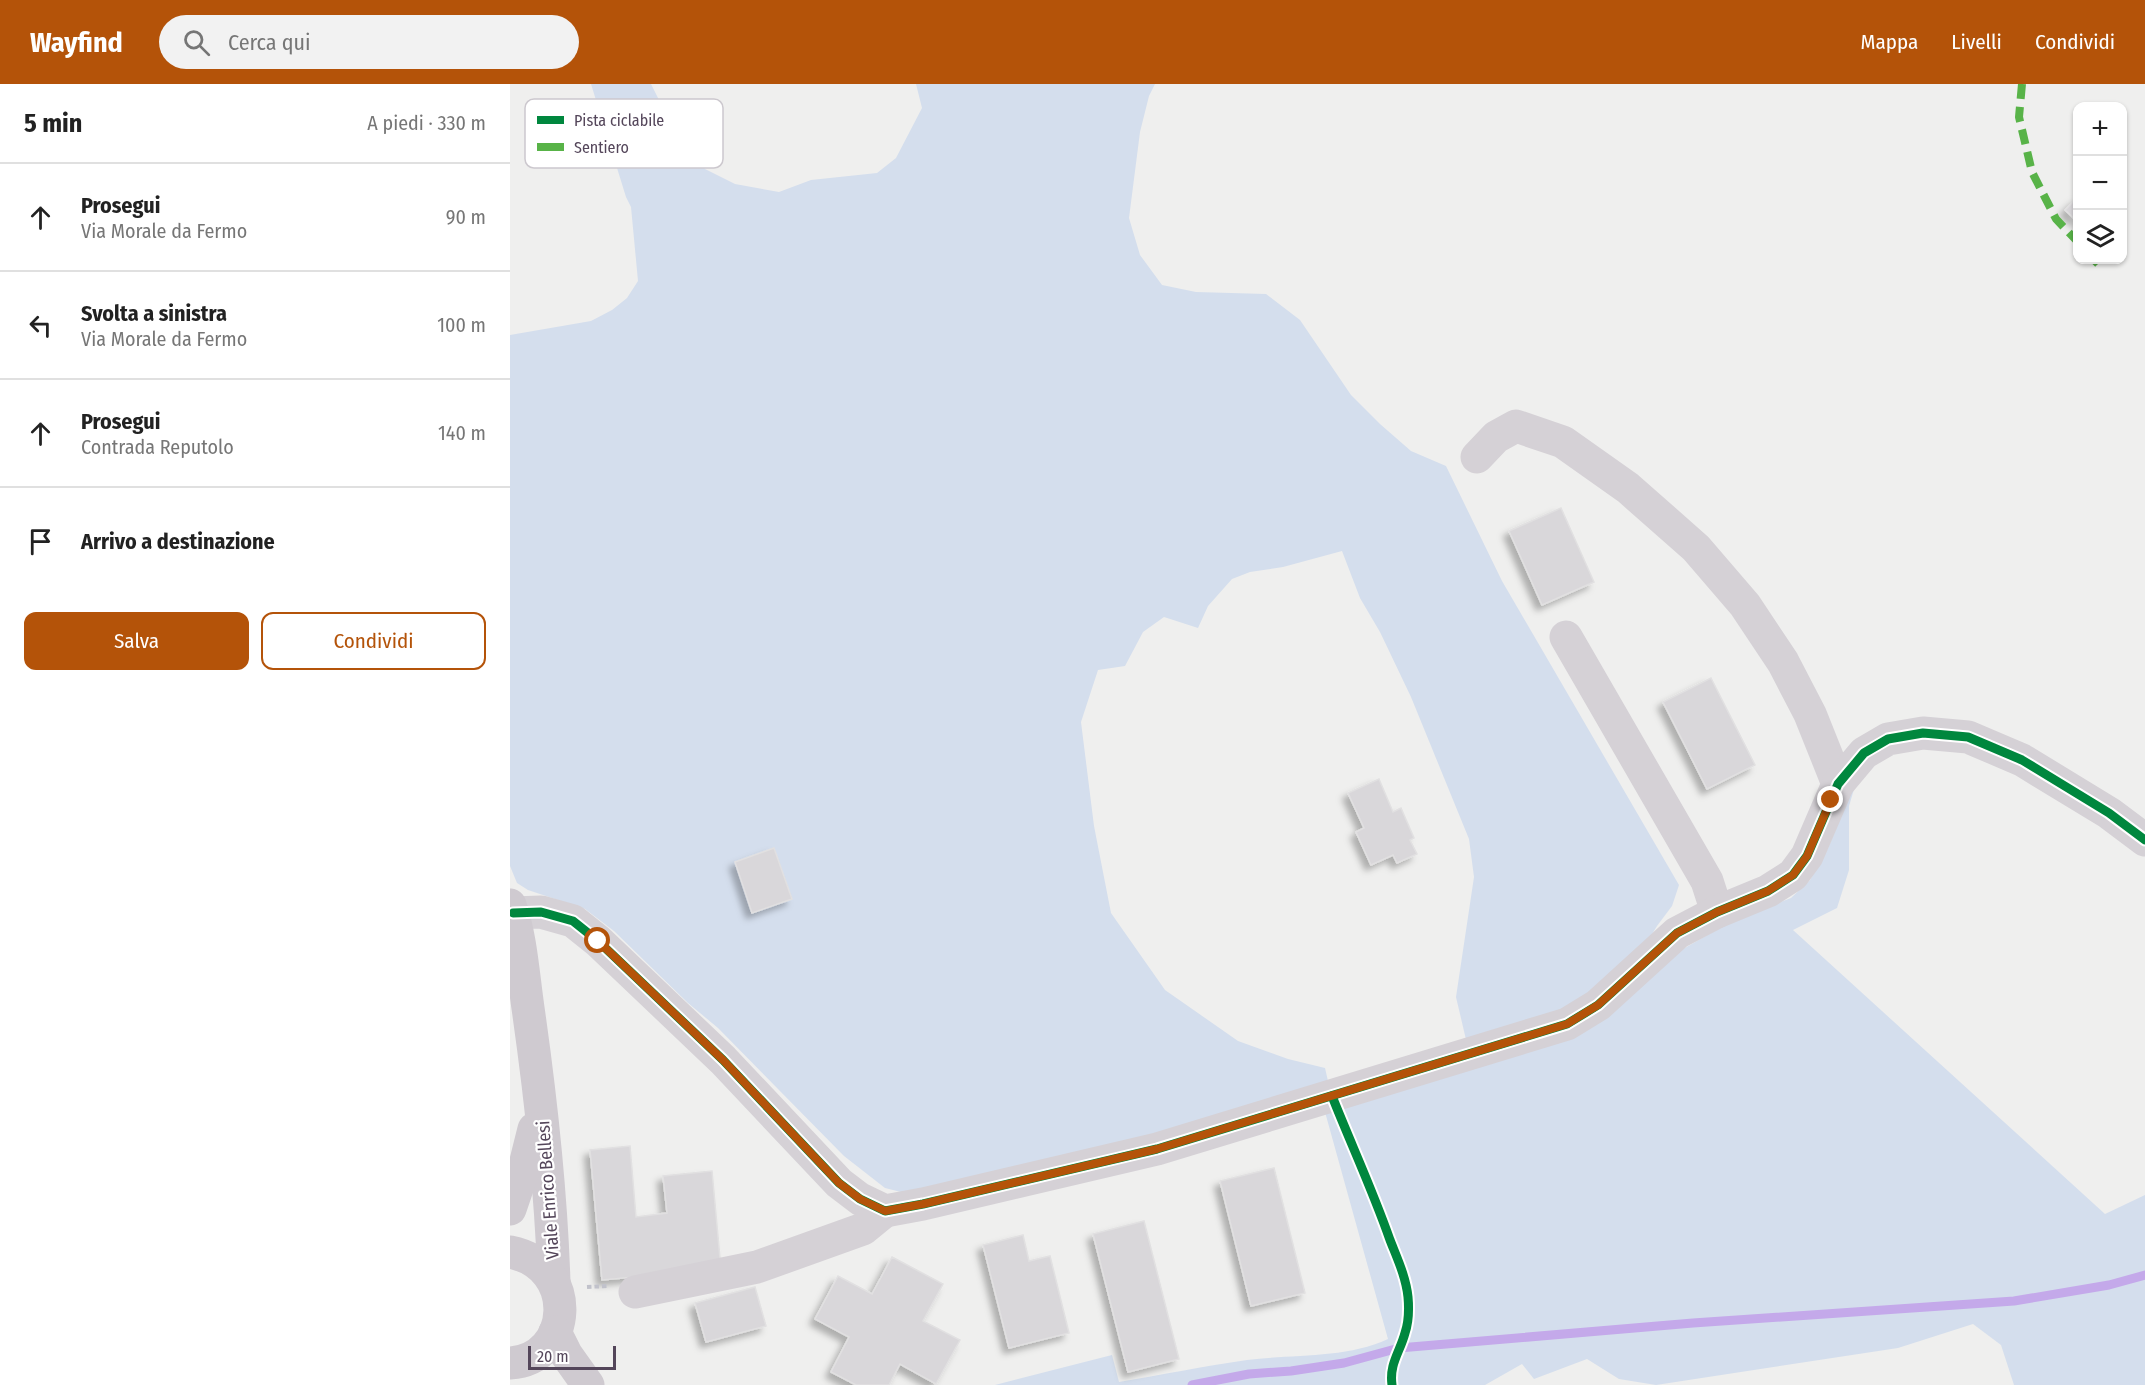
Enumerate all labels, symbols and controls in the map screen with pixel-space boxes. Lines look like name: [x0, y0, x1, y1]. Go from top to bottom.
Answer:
search box: [159, 15, 579, 69]
text: Wayfind: [30, 26, 123, 59]
icon: search: [180, 26, 213, 59]
text: Cerca qui: [228, 29, 311, 56]
text: Mappa: [1861, 29, 1918, 55]
text: Livelli: [1951, 29, 2002, 55]
text: Condividi: [2035, 29, 2115, 55]
legend: [525, 99, 723, 168]
map controls: [2073, 102, 2127, 264]
button: +: [2073, 102, 2127, 156]
text: 5 min: [24, 108, 82, 139]
text: A piedi · 330 m: [367, 111, 486, 135]
text: Pista ciclabile: [574, 111, 664, 130]
text: Sentiero: [574, 138, 629, 157]
button: −: [2073, 156, 2127, 210]
text: Prosegui: [81, 192, 160, 219]
icon: ahead: [24, 201, 57, 234]
text: 90 m: [446, 205, 486, 229]
button: layers: [2073, 210, 2127, 264]
text: Via Morale da Fermo: [81, 219, 247, 243]
text: Svolta a sinistra: [81, 300, 227, 327]
icon: left: [24, 309, 57, 342]
text: 100 m: [437, 313, 486, 337]
text: Via Morale da Fermo: [81, 327, 247, 351]
text: Prosegui: [81, 408, 160, 435]
icon: ahead: [24, 417, 57, 450]
text: 140 m: [438, 421, 486, 445]
text: Contrada Reputolo: [81, 435, 234, 459]
icon: arrive: [24, 525, 57, 558]
text: Arrivo a destinazione: [81, 528, 275, 555]
button: Salva: [24, 612, 249, 670]
button: Condividi: [261, 612, 486, 670]
route end: [1817, 786, 1843, 812]
route start: [584, 927, 610, 953]
street label: Viale Enrico Bellesi: [532, 1120, 564, 1260]
scale bar: [528, 1343, 616, 1370]
text: 20 m: [537, 1347, 568, 1366]

